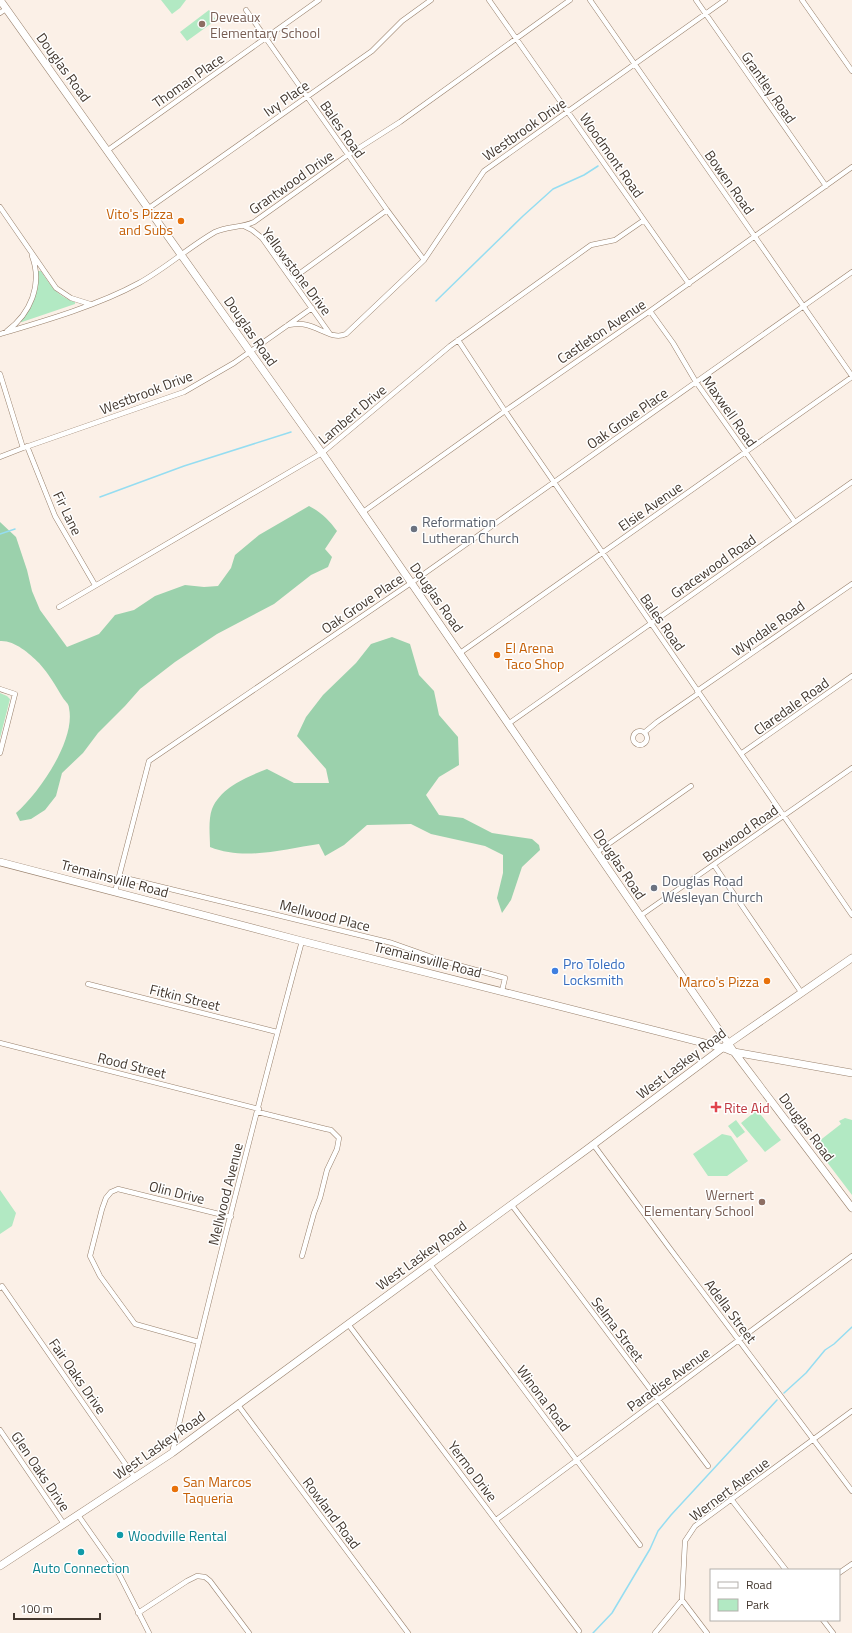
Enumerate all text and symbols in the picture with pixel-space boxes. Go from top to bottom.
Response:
place label: Deveaux Elementary School [210,6,320,43]
marker: Deveaux Elementary School [197,19,207,29]
street label: Douglas Road [32,28,96,106]
street label: Grantley Road [737,47,801,127]
street label: Thoman Place [148,48,228,112]
street label: Ivy Place [259,75,313,121]
street label: Westbrook Drive [478,92,570,166]
street label: Bales Road [316,96,370,162]
street label: Woodmont Road [575,108,649,202]
street label: Grantwood Drive [244,145,338,219]
street label: Bowen Road [700,145,760,219]
place label: Vito's Pizza and Subs [106,203,173,240]
marker: Vito's Pizza and Subs [176,216,186,226]
street label: Yellowstone Drive [257,223,337,319]
street label: Douglas Road [219,292,283,370]
street label: Castleton Avenue [552,293,650,369]
street label: Westbrook Drive [97,365,195,419]
street label: Maxwell Road [698,371,762,451]
street label: Lambert Drive [313,379,391,449]
street label: Oak Grove Place [582,382,672,454]
street label: Elsie Avenue [613,476,687,536]
street label: Fir Lane [48,487,88,539]
place label: Reformation Lutheran Church [422,511,519,548]
marker: Reformation Lutheran Church [409,524,419,534]
street label: Gracewood Road [666,529,760,603]
street label: Douglas Road [405,558,469,636]
street label: Oak Grove Place [317,568,407,638]
street label: Bales Road [636,589,690,655]
street label: Wyndale Road [727,595,809,661]
place label: El Arena Taco Shop [505,637,565,674]
marker: El Arena Taco Shop [492,650,502,660]
street label: Claredale Road [749,672,833,740]
street label: Boxwood Road [698,799,782,867]
street label: Douglas Road [589,824,651,904]
street label: Tremainsville Road [59,854,171,902]
place label: Douglas Road Wesleyan Church [662,870,763,907]
marker: Douglas Road Wesleyan Church [649,883,659,893]
street label: Mellwood Place [277,894,373,936]
street label: Tremainsville Road [372,935,484,983]
place label: Pro Toledo Locksmith [563,953,625,990]
marker: Pro Toledo Locksmith [550,966,560,976]
place label: Marco's Pizza [679,971,759,992]
marker: Marco's Pizza [762,976,772,986]
street label: Fitkin Street [148,978,222,1016]
street label: West Laskey Road [632,1022,730,1104]
street label: Rood Street [96,1046,169,1084]
street label: Douglas Road [774,1088,840,1166]
place label: Rite Aid [724,1097,770,1118]
marker: Rite Aid [711,1102,721,1112]
street label: Mellwood Avenue [202,1141,248,1247]
street label: Olin Drive [147,1175,207,1209]
place label: Wernert Elementary School [644,1184,754,1221]
marker: Wernert Elementary School [757,1197,767,1207]
street label: West Laskey Road [371,1215,471,1295]
street label: Adella Street [700,1275,762,1347]
street label: Selma Street [587,1292,649,1366]
street label: Fair Oaks Drive [44,1334,112,1418]
street label: Paradise Avenue [622,1342,714,1416]
street label: Winona Road [512,1360,576,1436]
street label: West Laskey Road [109,1406,209,1484]
street label: Glen Oaks Drive [6,1427,76,1515]
street label: Yermo Drive [443,1436,503,1506]
street label: Wernert Avenue [685,1452,773,1526]
place label: San Marcos Taqueria [183,1471,252,1508]
street label: Rowland Road [298,1473,366,1553]
marker: San Marcos Taqueria [170,1484,180,1494]
place label: Woodville Rental [128,1525,227,1546]
marker: Woodville Rental [115,1530,125,1540]
marker: Auto Connection [76,1547,86,1557]
place label: Auto Connection [32,1557,130,1578]
legend [710,1569,840,1621]
text: Road [746,1575,772,1594]
scale bar [14,1595,100,1621]
text: Park [746,1595,769,1614]
text: 100 m [20,1599,53,1618]

